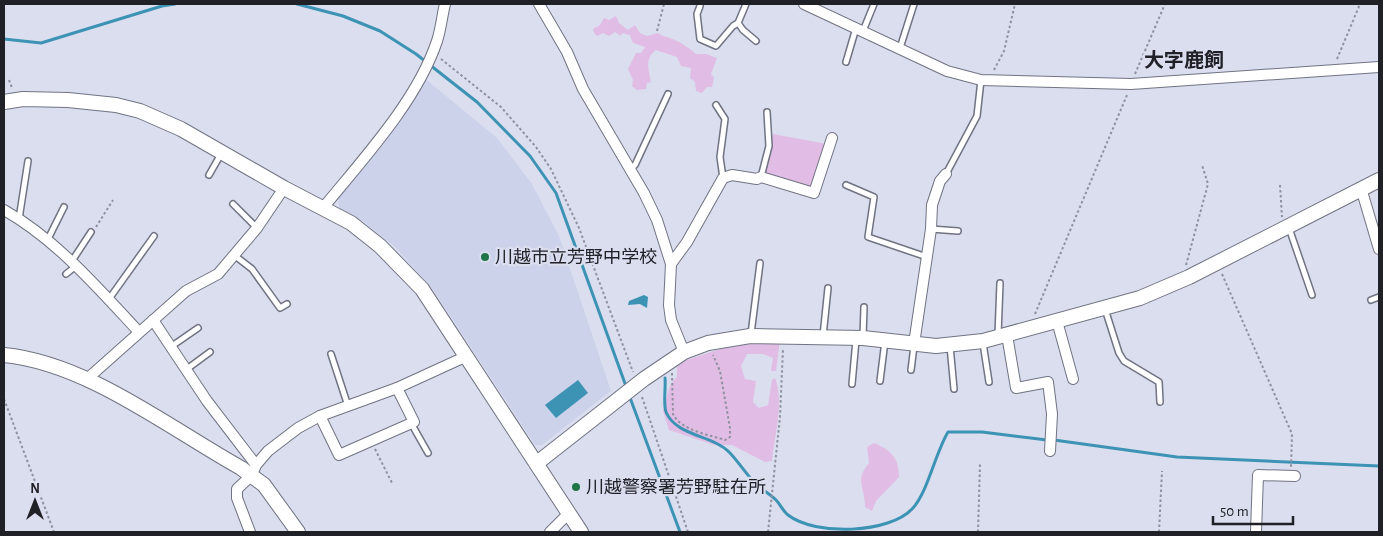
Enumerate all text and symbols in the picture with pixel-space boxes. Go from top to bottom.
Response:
district label: 大字鹿飼 [1144,50,1224,71]
place label: 川越市立芳野中学校 [495,247,657,267]
marker: 川越市立芳野中学校 [479,251,491,263]
north arrow [10,476,60,526]
place label: 川越警察署芳野駐在所 [586,477,766,497]
marker: 川越警察署芳野駐在所 [570,481,582,493]
text: N [30,482,40,496]
scale bar [1213,494,1293,526]
text: 50 m [1220,504,1249,519]

